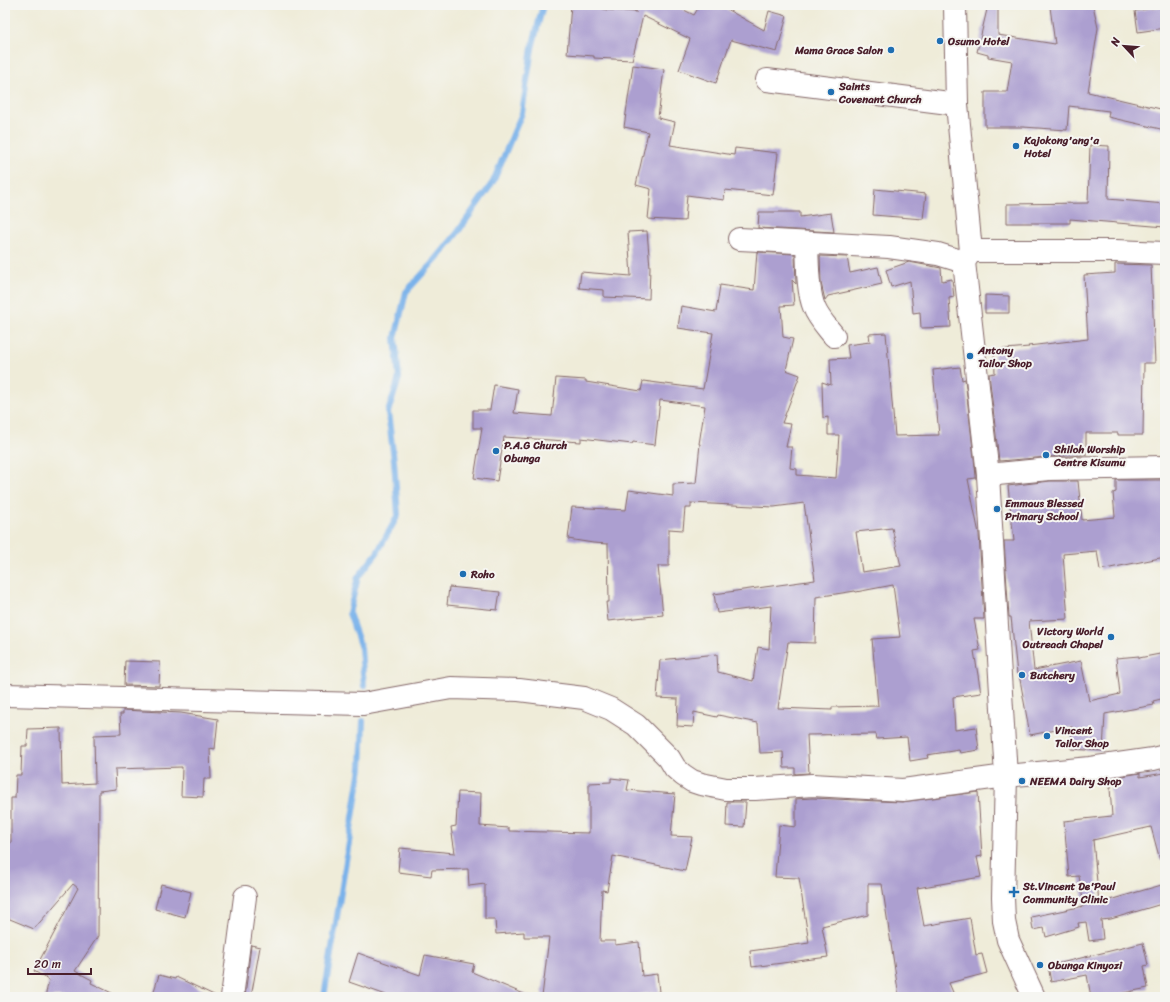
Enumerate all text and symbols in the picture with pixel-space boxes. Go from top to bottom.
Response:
north arrow [1104,26,1144,66]
place label: Osumo Hotel [947,32,1010,51]
text: N [1105,34,1126,50]
marker: Osumo Hotel [935,36,945,46]
place label: Mama Grace Salon [794,41,883,60]
marker: Mama Grace Salon [886,45,896,55]
place label: Saints Covenant Church [838,77,922,109]
marker: Saints Covenant Church [826,87,836,97]
place label: Kajokong'ang'a Hotel [1023,131,1099,163]
marker: Kajokong'ang'a Hotel [1011,141,1021,151]
place label: Antony Tailor Shop [977,341,1032,373]
marker: Antony Tailor Shop [965,351,975,361]
place label: P.A.G Church Obunga [503,436,567,468]
place label: Shiloh Worship Centre Kisumu [1053,440,1126,472]
marker: P.A.G Church Obunga [491,446,501,456]
marker: Shiloh Worship Centre Kisumu [1041,450,1051,460]
place label: Emmaus Blessed Primary School [1005,494,1084,526]
marker: Emmaus Blessed Primary School [992,504,1002,514]
place label: Roho [470,565,495,584]
marker: Roho [458,569,468,579]
place label: Victory World Outreach Chapel [1022,622,1104,654]
marker: Victory World Outreach Chapel [1106,632,1116,642]
place label: Butchery [1030,666,1075,685]
marker: Butchery [1017,670,1027,680]
place label: Vincent Tailor Shop [1055,721,1109,753]
marker: Vincent Tailor Shop [1042,731,1052,741]
place label: NEEMA Dairy Shop [1029,772,1122,791]
marker: NEEMA Dairy Shop [1017,776,1027,786]
place label: St.Vincent De'Paul Community Clinic [1022,877,1116,909]
marker: St.Vincent De'Paul Community Clinic [1008,886,1020,898]
scale bar [28,950,91,976]
text: 20 m [34,953,61,975]
place label: Obunga Kinyozi [1047,956,1123,975]
marker: Obunga Kinyozi [1035,960,1045,970]

